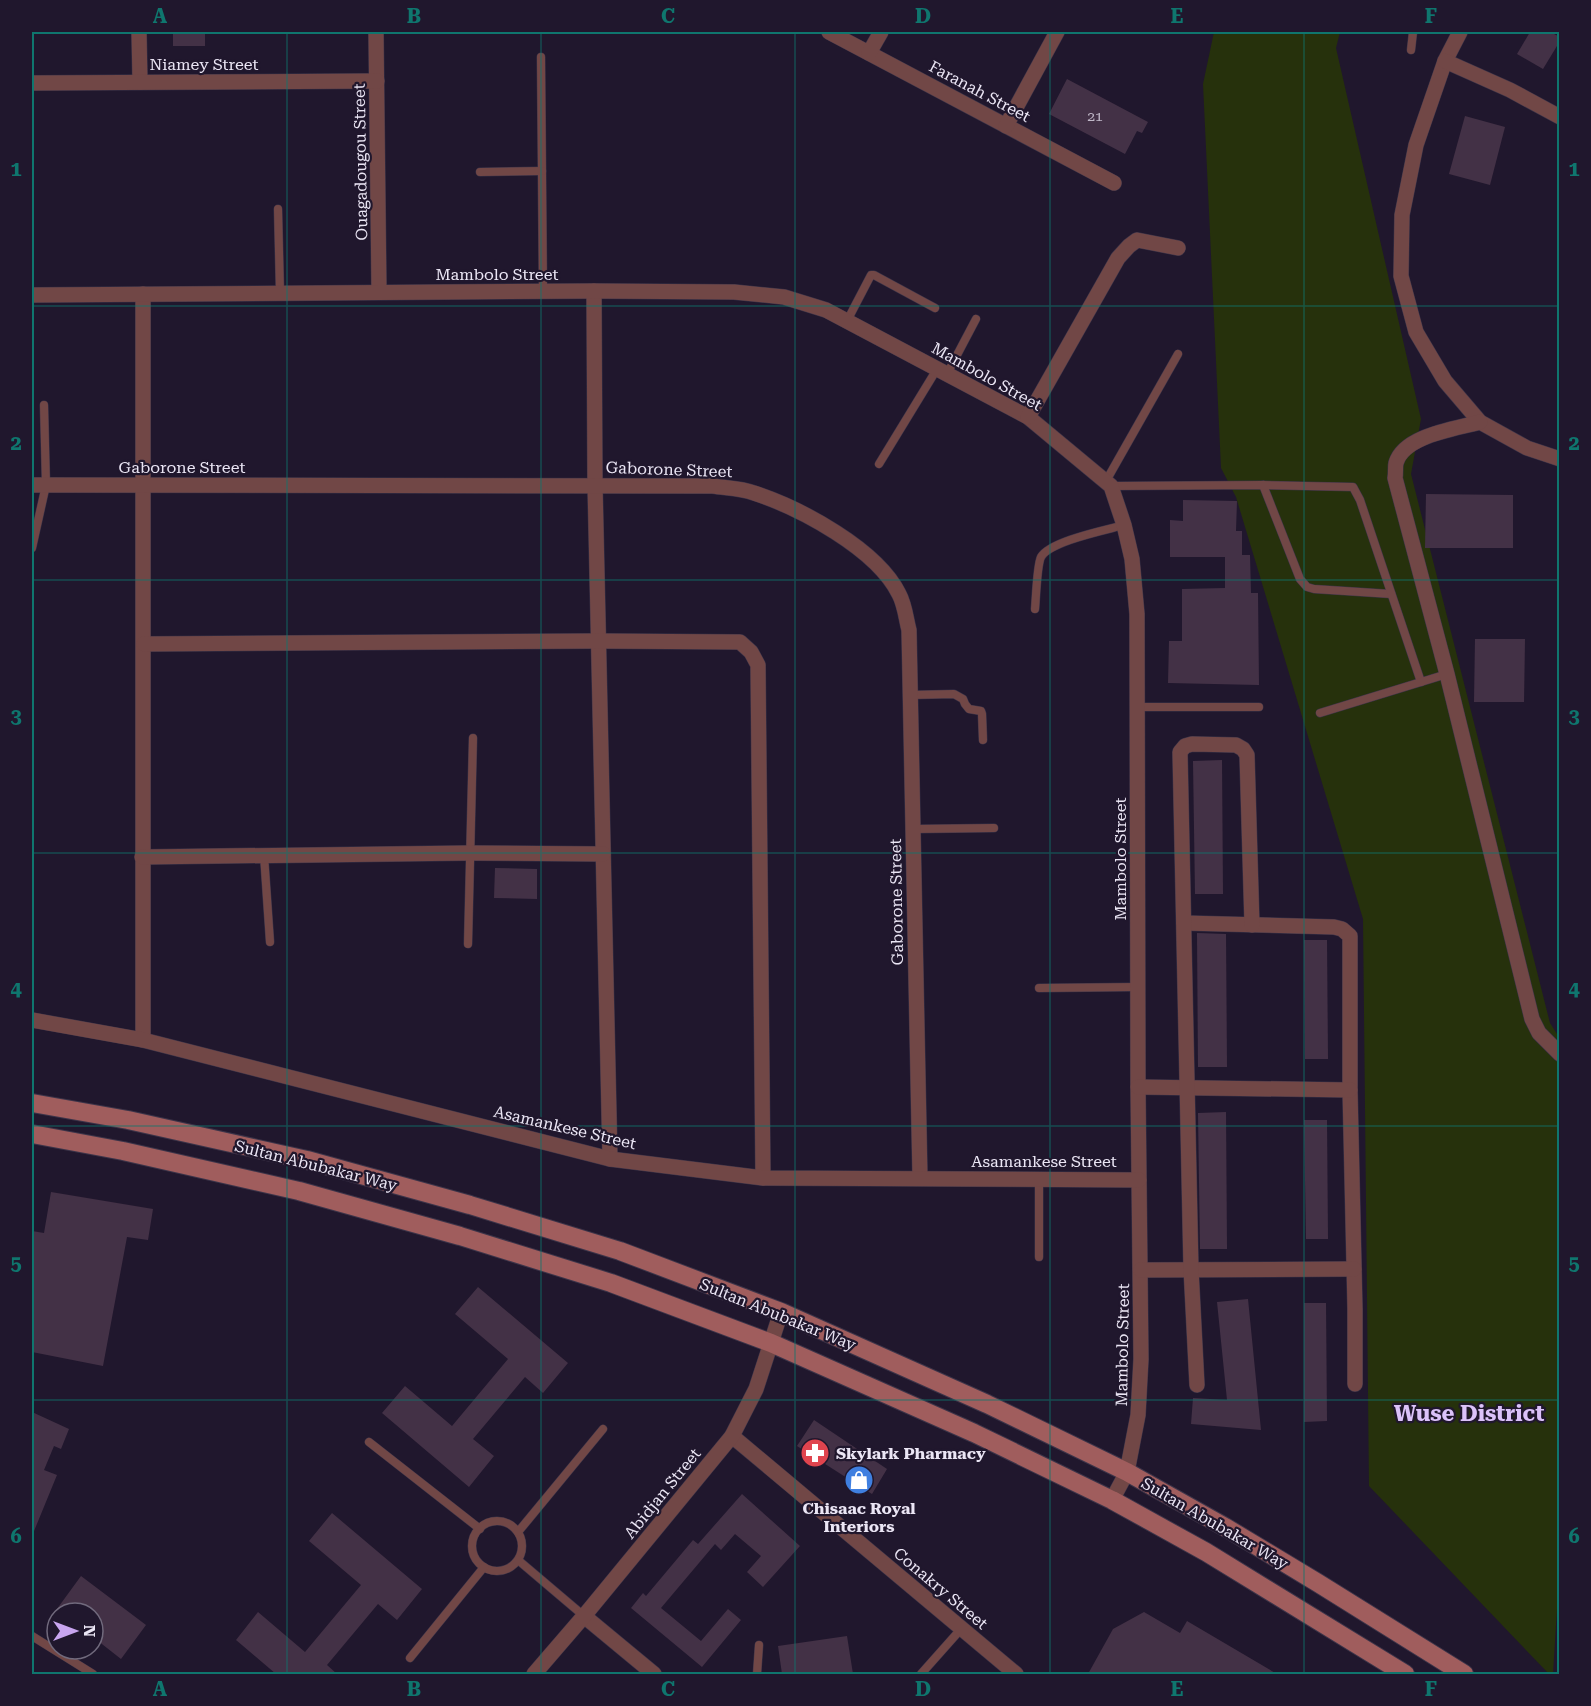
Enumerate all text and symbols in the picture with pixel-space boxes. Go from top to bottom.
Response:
text: A [153,4,168,28]
text: B [407,4,421,28]
text: C [661,4,675,28]
text: D [915,4,931,28]
text: E [1171,4,1184,28]
text: F [1425,4,1437,28]
street label: Niamey Street [149,55,259,74]
street label: Faranah Street [926,57,1034,126]
street label: Ouagadougou Street [350,83,371,241]
house number: 21 [1087,108,1103,124]
text: 1 [10,157,22,181]
text: 1 [1568,157,1580,181]
street label: Mambolo Street [436,265,559,284]
street label: Mambolo Street [928,338,1045,415]
text: 2 [10,431,22,455]
text: 2 [1568,431,1580,455]
street label: Gaborone Street [119,458,245,477]
street label: Gaborone Street [605,458,733,481]
text: 3 [10,704,22,728]
text: 3 [1568,704,1580,728]
street label: Mambolo Street [1111,797,1130,920]
street label: Gaborone Street [886,838,907,966]
text: 4 [10,977,22,1001]
text: 4 [1568,977,1580,1001]
street label: Asamankese Street [492,1102,638,1153]
street label: Sultan Abubakar Way [233,1136,400,1195]
street label: Asamankese Street [971,1152,1117,1171]
text: 5 [10,1251,22,1275]
text: 5 [1568,1251,1580,1275]
street label: Sultan Abubakar Way [697,1274,859,1355]
street label: Mambolo Street [1112,1283,1133,1407]
district label: Wuse District [1394,1401,1544,1426]
pharmacy icon: Skylark Pharmacy [799,1437,831,1469]
street label: Abidjan Street [620,1444,705,1542]
place label: Skylark Pharmacy [836,1444,986,1463]
shop icon: Chisaac Royal Interiors [843,1464,875,1496]
street label: Sultan Abubakar Way [1138,1474,1292,1574]
place label: Chisaac Royal Interiors [802,1499,916,1536]
text: 6 [10,1524,22,1548]
text: 6 [1568,1524,1580,1548]
street label: Conakry Street [890,1544,992,1633]
north arrow [45,1601,105,1661]
text: N [80,1625,99,1637]
text: A [153,1677,168,1701]
text: B [407,1677,421,1701]
text: C [661,1677,675,1701]
text: D [915,1677,931,1701]
text: E [1171,1677,1184,1701]
text: F [1425,1677,1437,1701]

